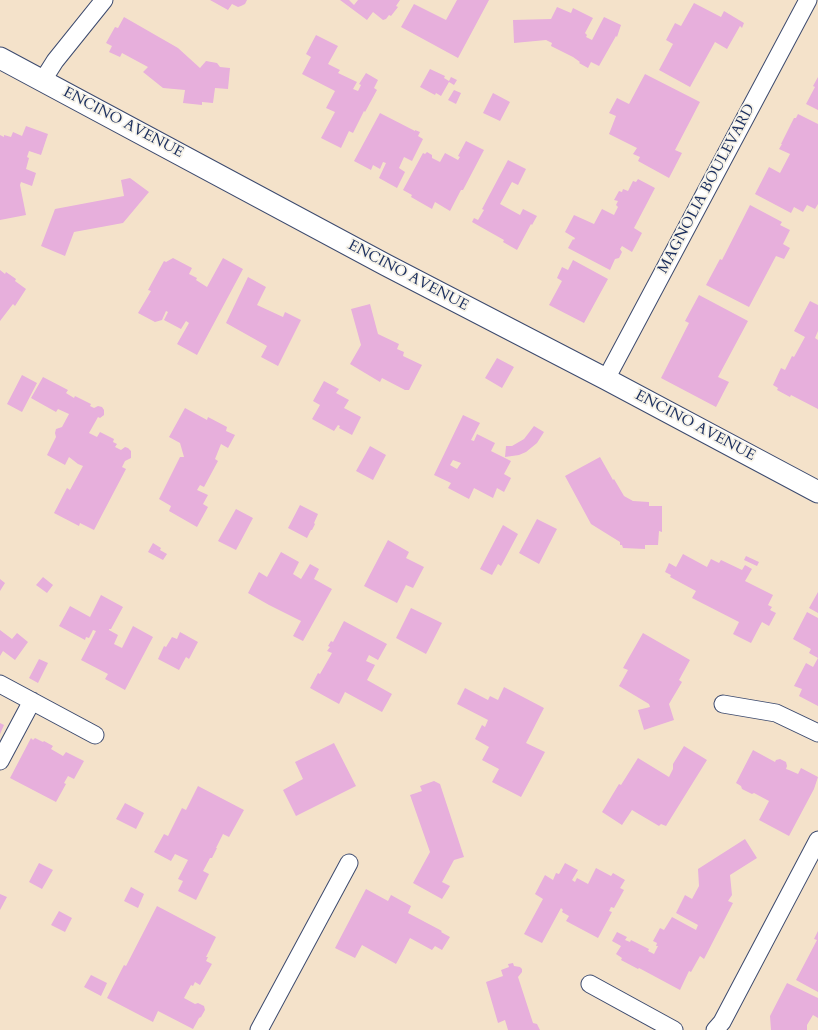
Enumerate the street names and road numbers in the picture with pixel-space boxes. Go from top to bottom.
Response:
street label: ENCINO AVENUE [60,84,186,162]
street label: MAGNOLIA BOULEVARD [655,101,759,277]
street label: ENCINO AVENUE [345,237,471,315]
street label: ENCINO AVENUE [632,387,758,465]

